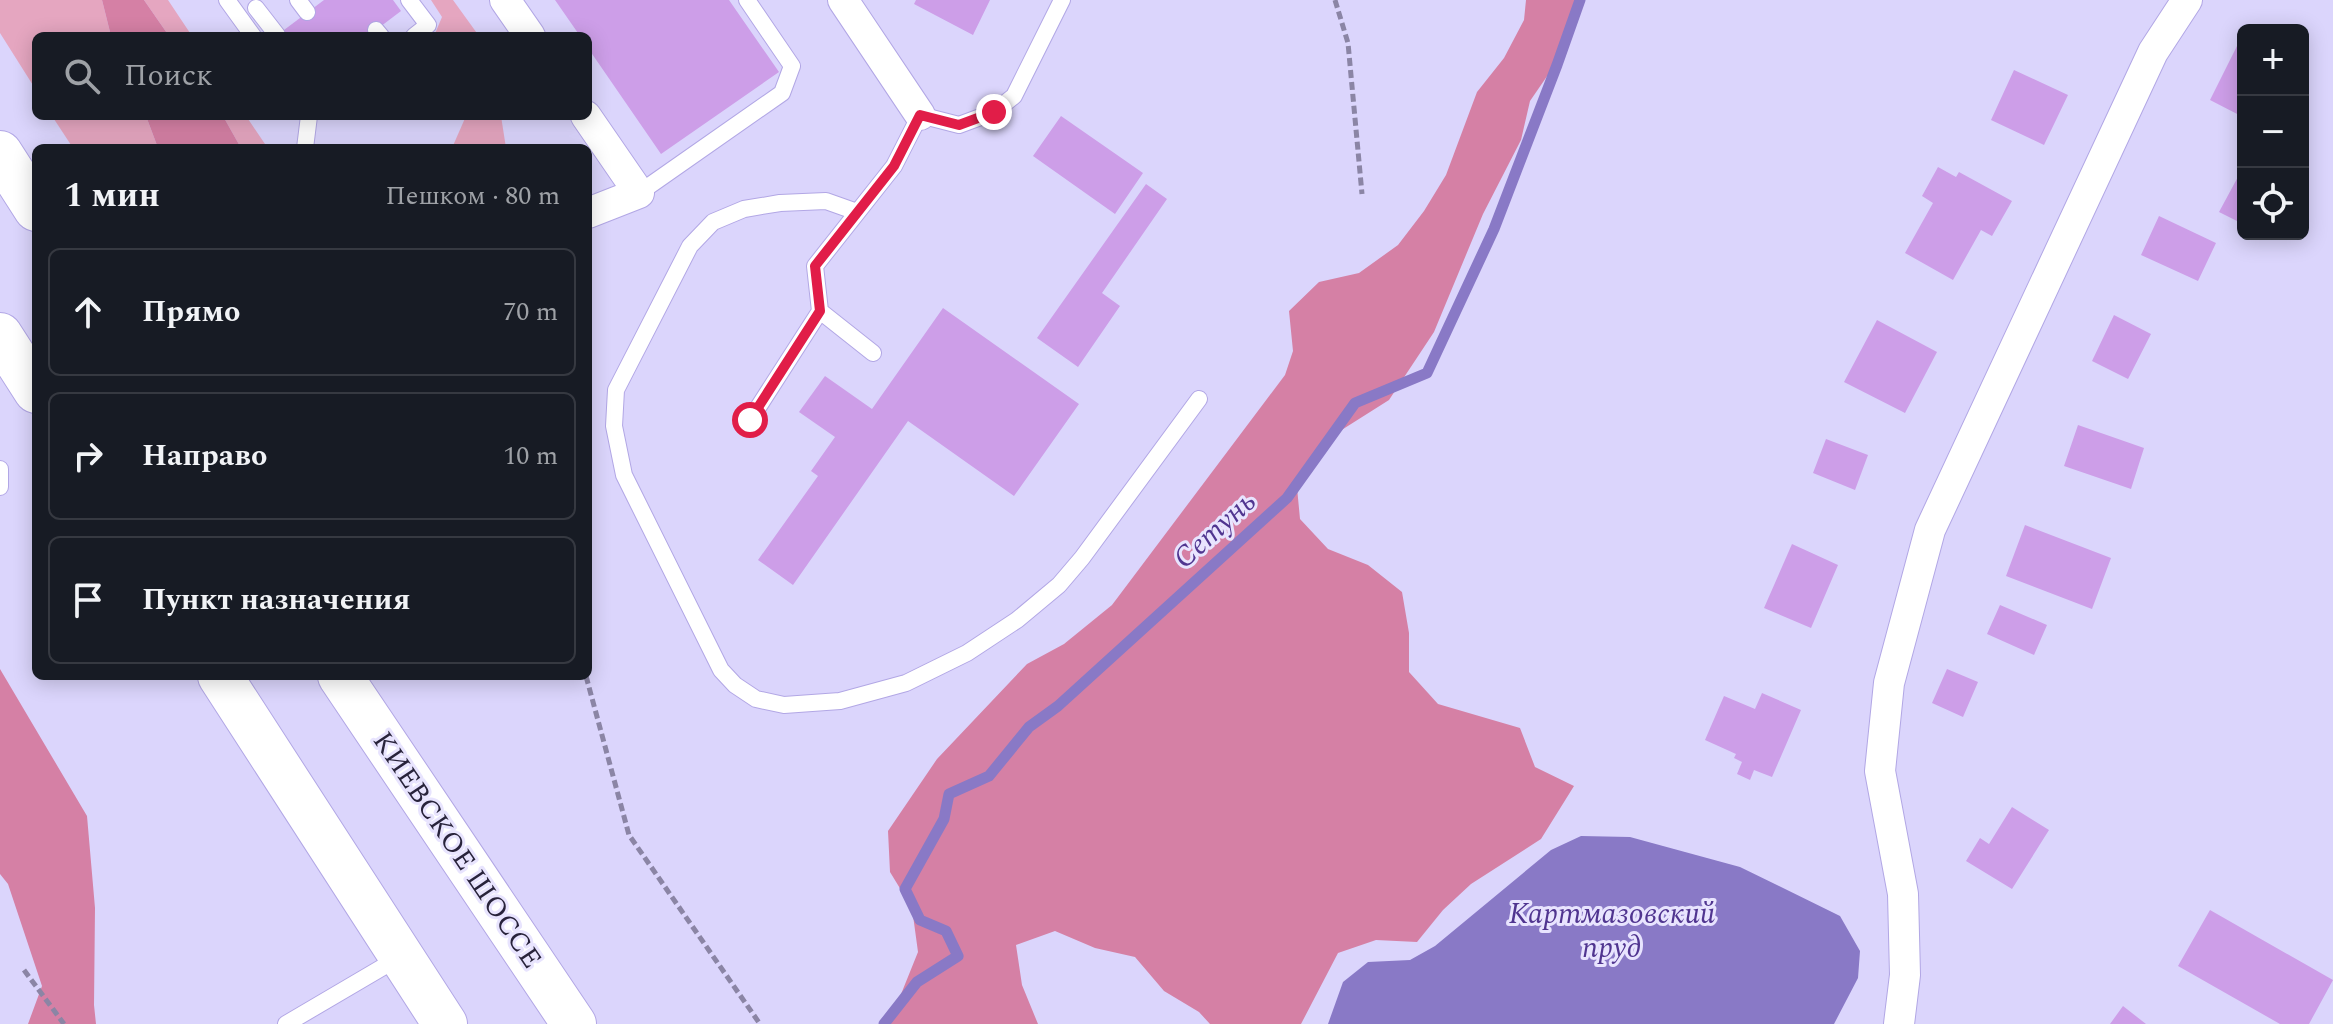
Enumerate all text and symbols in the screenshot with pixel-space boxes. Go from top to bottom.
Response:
map controls [2237,24,2309,240]
button: + [2237,24,2309,96]
search box [32,32,592,120]
text: Поиск [124,53,213,99]
icon: search [60,54,104,98]
route end [976,94,1012,130]
button: − [2237,96,2309,168]
button: locate [2237,168,2309,240]
text: 1 мин [64,170,160,222]
text: Пешком · 80 m [386,176,560,216]
text: Прямо [142,289,240,335]
icon: ahead [66,290,110,334]
text: 70 m [503,292,558,332]
route start [732,402,768,438]
text: Направо [142,433,267,479]
icon: right [66,434,110,478]
text: 10 m [503,436,558,476]
water label: Сетунь [1163,480,1267,580]
text: Пункт назначения [142,577,410,623]
icon: arrive [66,578,110,622]
street label: КИЕВСКОЕ ШОССЕ [361,723,553,977]
water label: Картмазовский пруд [1509,891,1716,971]

